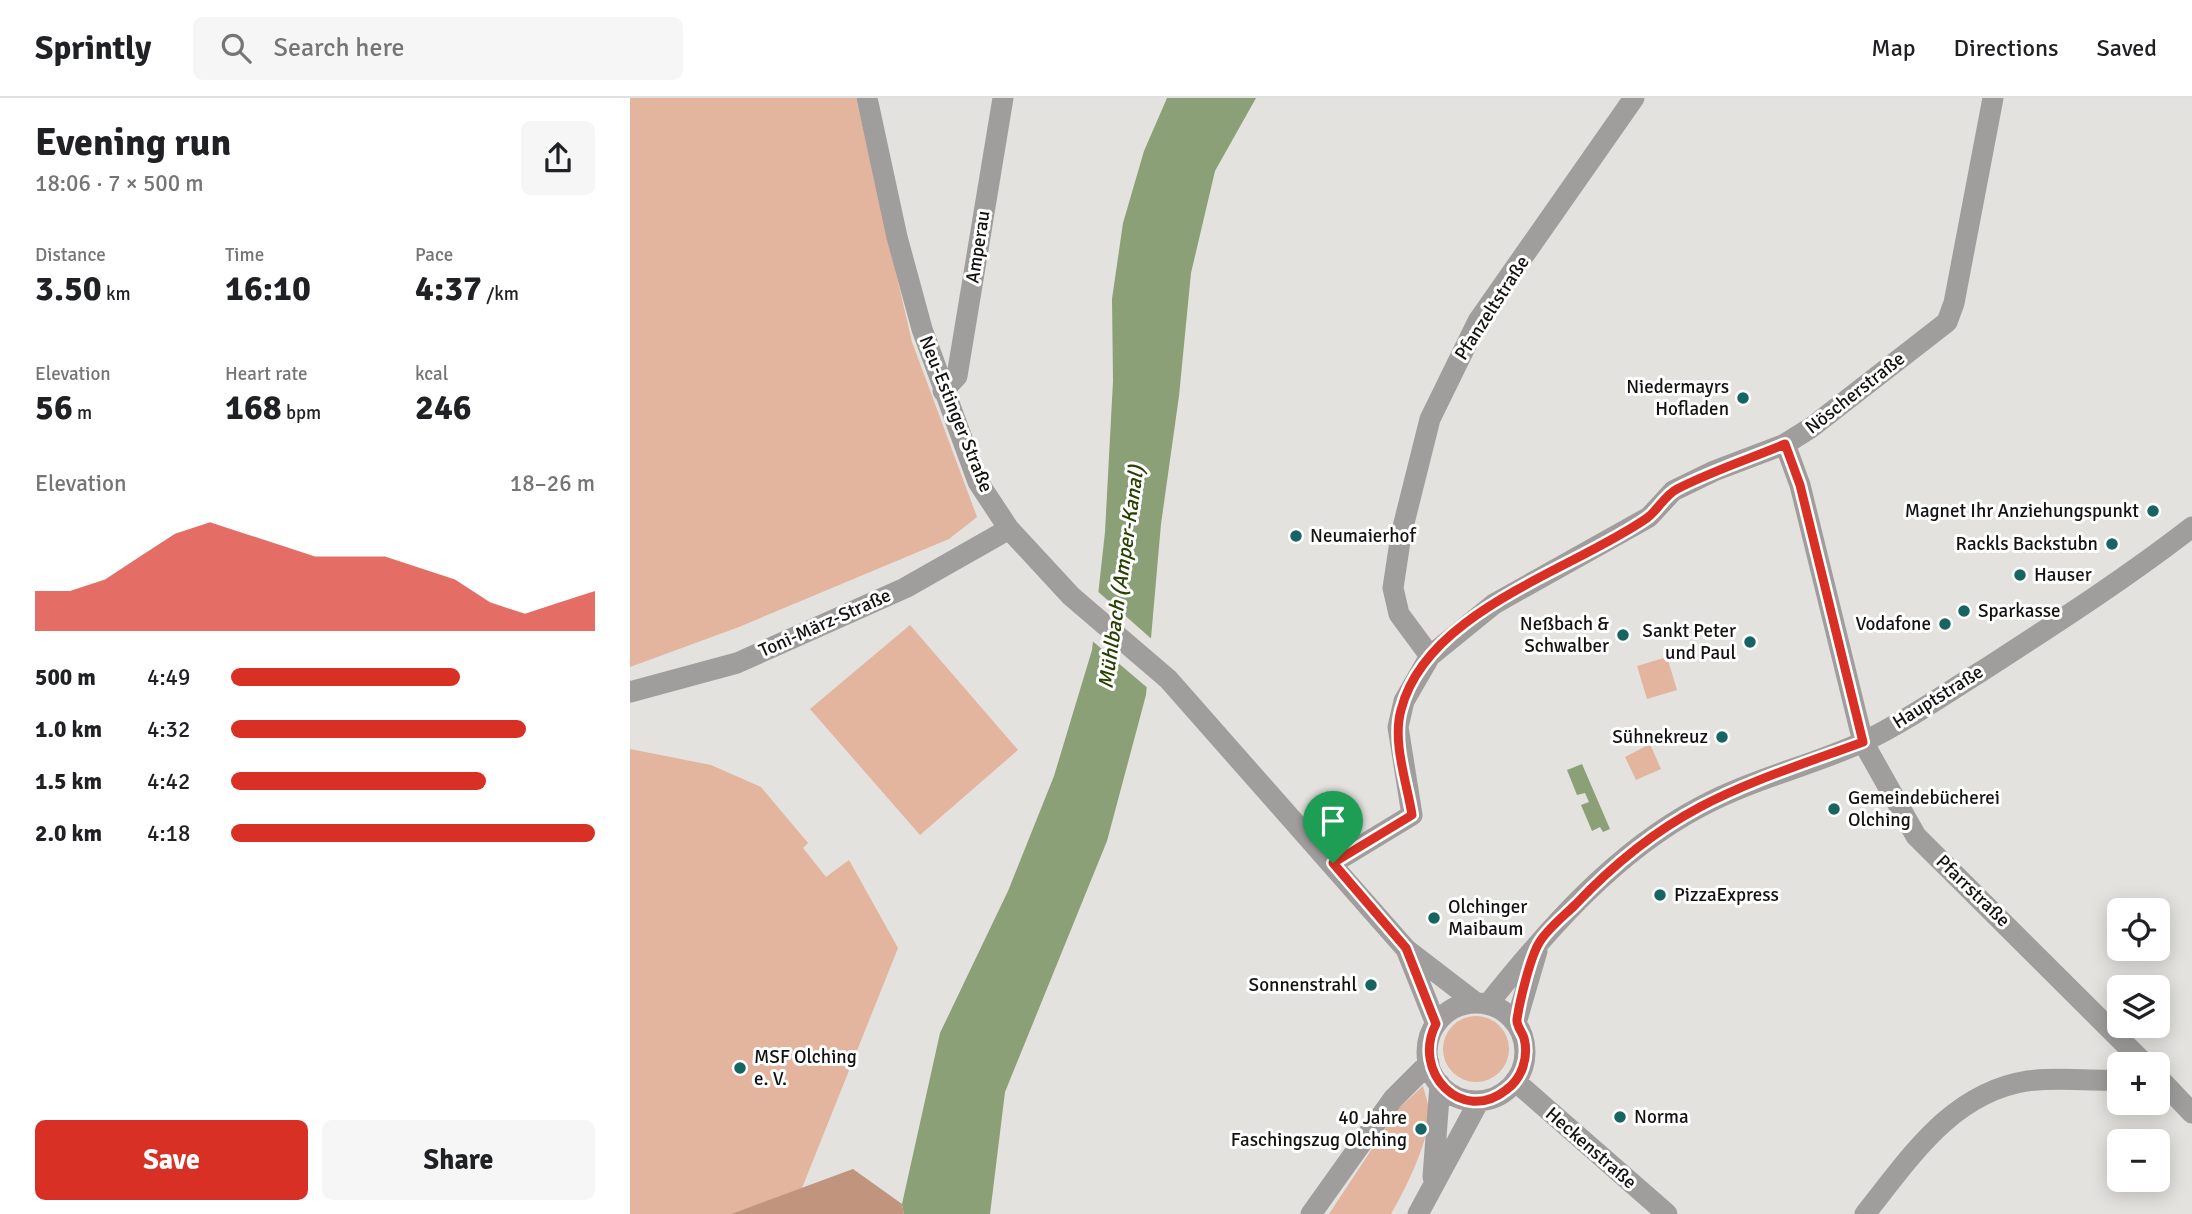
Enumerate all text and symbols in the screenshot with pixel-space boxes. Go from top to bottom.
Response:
search box [193,17,683,80]
text: Sprintly [35,28,151,69]
icon: search [217,29,255,67]
text: Search here [273,32,405,64]
text: Map [1871,33,1916,63]
text: Directions [1954,33,2059,63]
text: Saved [2097,33,2157,63]
text: Evening run [35,119,231,166]
button: share [521,121,595,195]
text: 18:06 · 7 × 500 m [35,169,204,198]
street label: Amperau [960,209,996,285]
text: Distance [35,243,106,267]
text: Time [225,243,264,267]
text: Pace [415,243,453,267]
street label: Pfanzeltstraße [1449,251,1535,365]
text: 3.50 [35,267,102,310]
text: 16:10 [225,267,311,310]
text: 4:37 [415,267,482,310]
text: km [102,282,131,306]
text: /km [482,282,519,306]
street label: Neu-Estinger Straße [914,332,998,496]
street label: Nöscherstraße [1800,347,1910,439]
text: Elevation [35,362,111,386]
text: Heart rate [225,362,307,386]
text: kcal [415,362,448,386]
place label: Niedermayrs Hofladen [1626,375,1729,421]
text: 56 [35,386,73,429]
text: 168 [225,386,282,429]
text: 246 [415,386,472,429]
marker: Niedermayrs Hofladen [1735,390,1751,406]
text: m [73,401,92,425]
text: bpm [282,401,321,425]
water label: Mühlbach (Amper-Kanal) [1092,463,1150,690]
text: Elevation [35,469,127,498]
text: 18–26 m [510,469,595,498]
place label: Magnet Ihr Anziehungspunkt [1905,499,2139,523]
marker: Magnet Ihr Anziehungspunkt [2145,503,2161,519]
place label: Neumaierhof [1310,524,1417,548]
marker: Neumaierhof [1288,528,1304,544]
place label: Rackls Backstubn [1956,532,2098,556]
marker: Rackls Backstubn [2104,536,2120,552]
place label: Hauser [2034,563,2092,587]
marker: Hauser [2012,567,2028,583]
street label: Toni-März-Straße [755,583,895,663]
place label: Sparkasse [1978,599,2061,623]
marker: Sparkasse [1956,603,1972,619]
place label: Neßbach & Schwalber [1520,612,1609,658]
place label: Vodafone [1856,612,1931,636]
marker: Vodafone [1937,616,1953,632]
place label: Sankt Peter und Paul [1642,619,1736,665]
marker: Neßbach & Schwalber [1615,627,1631,643]
marker: Sankt Peter und Paul [1742,634,1758,650]
street label: Hauptstraße [1888,660,1988,734]
text: 500 m [35,663,96,692]
text: 4:49 [147,663,190,692]
text: 1.0 km [35,715,102,744]
text: 4:32 [147,715,190,744]
place label: Sühnekreuz [1612,725,1708,749]
marker: Sühnekreuz [1714,729,1730,745]
text: 1.5 km [35,767,102,796]
text: 4:42 [147,767,190,796]
place label: Gemeindebücherei Olching [1848,786,2000,832]
pin [1303,791,1363,863]
marker: Gemeindebücherei Olching [1826,801,1842,817]
icon: arrive [1314,802,1352,840]
text: 2.0 km [35,819,102,848]
text: 4:18 [147,819,190,848]
street label: Pfarrstraße [1931,850,2015,932]
place label: PizzaExpress [1674,883,1779,907]
marker: PizzaExpress [1652,887,1668,903]
place label: Olchinger Maibaum [1448,895,1527,941]
map controls [2107,898,2170,1192]
button: locate [2107,898,2170,961]
marker: Olchinger Maibaum [1426,910,1442,926]
place label: Sonnenstrahl [1249,973,1357,997]
button: layers [2107,975,2170,1038]
marker: Sonnenstrahl [1363,977,1379,993]
place label: MSF Olching e. V. [754,1045,857,1091]
button: + [2107,1052,2170,1115]
marker: MSF Olching e. V. [732,1060,748,1076]
street label: Heckenstraße [1540,1102,1642,1194]
place label: Norma [1634,1105,1689,1129]
place label: 40 Jahre Faschingszug Olching [1231,1106,1407,1152]
marker: Norma [1612,1109,1628,1125]
button: Save [35,1120,308,1200]
button: Share [322,1120,595,1200]
marker: 40 Jahre Faschingszug Olching [1413,1121,1429,1137]
button: − [2107,1129,2170,1192]

